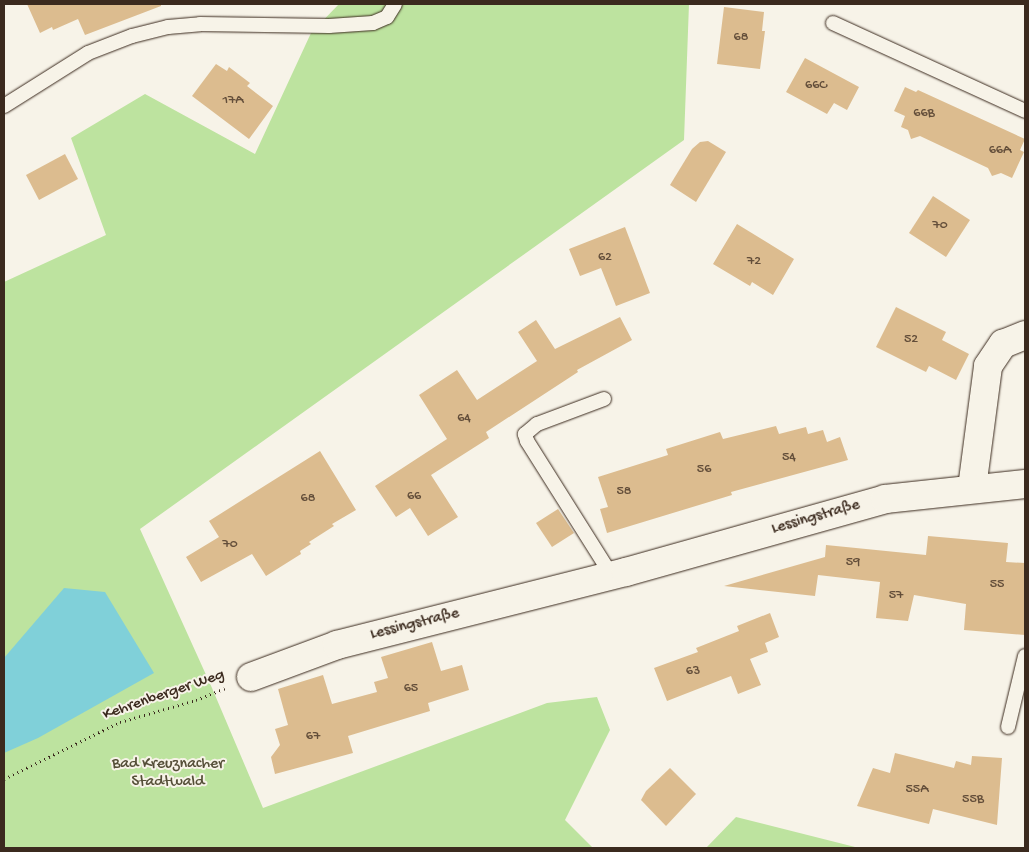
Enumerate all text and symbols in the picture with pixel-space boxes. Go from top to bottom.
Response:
house number: 68 [734,30,748,46]
house number: 66C [805,78,827,94]
house number: 17A [222,93,244,109]
house number: 66B [913,106,935,122]
house number: 66A [989,143,1011,159]
house number: 70 [932,218,948,234]
house number: 62 [598,250,612,266]
house number: 72 [747,254,761,270]
house number: 52 [904,332,918,348]
house number: 64 [457,411,471,427]
house number: 54 [782,450,796,466]
house number: 56 [697,462,711,478]
house number: 58 [616,484,632,500]
house number: 66 [407,489,421,505]
house number: 68 [301,491,315,507]
street label: Lessingstraße [770,496,862,540]
house number: 70 [222,537,238,553]
house number: 59 [846,555,860,571]
house number: 55 [990,577,1004,593]
house number: 57 [889,588,903,604]
street label: Lessingstraße [369,605,461,645]
house number: 63 [686,664,700,680]
street label: Kehrenberger Weg [101,666,227,726]
house number: 65 [404,681,418,697]
house number: 67 [306,729,320,745]
park label: Bad Kreuznacher Stadtwald [112,755,224,793]
house number: 55A [906,782,928,798]
house number: 55B [962,792,984,808]

